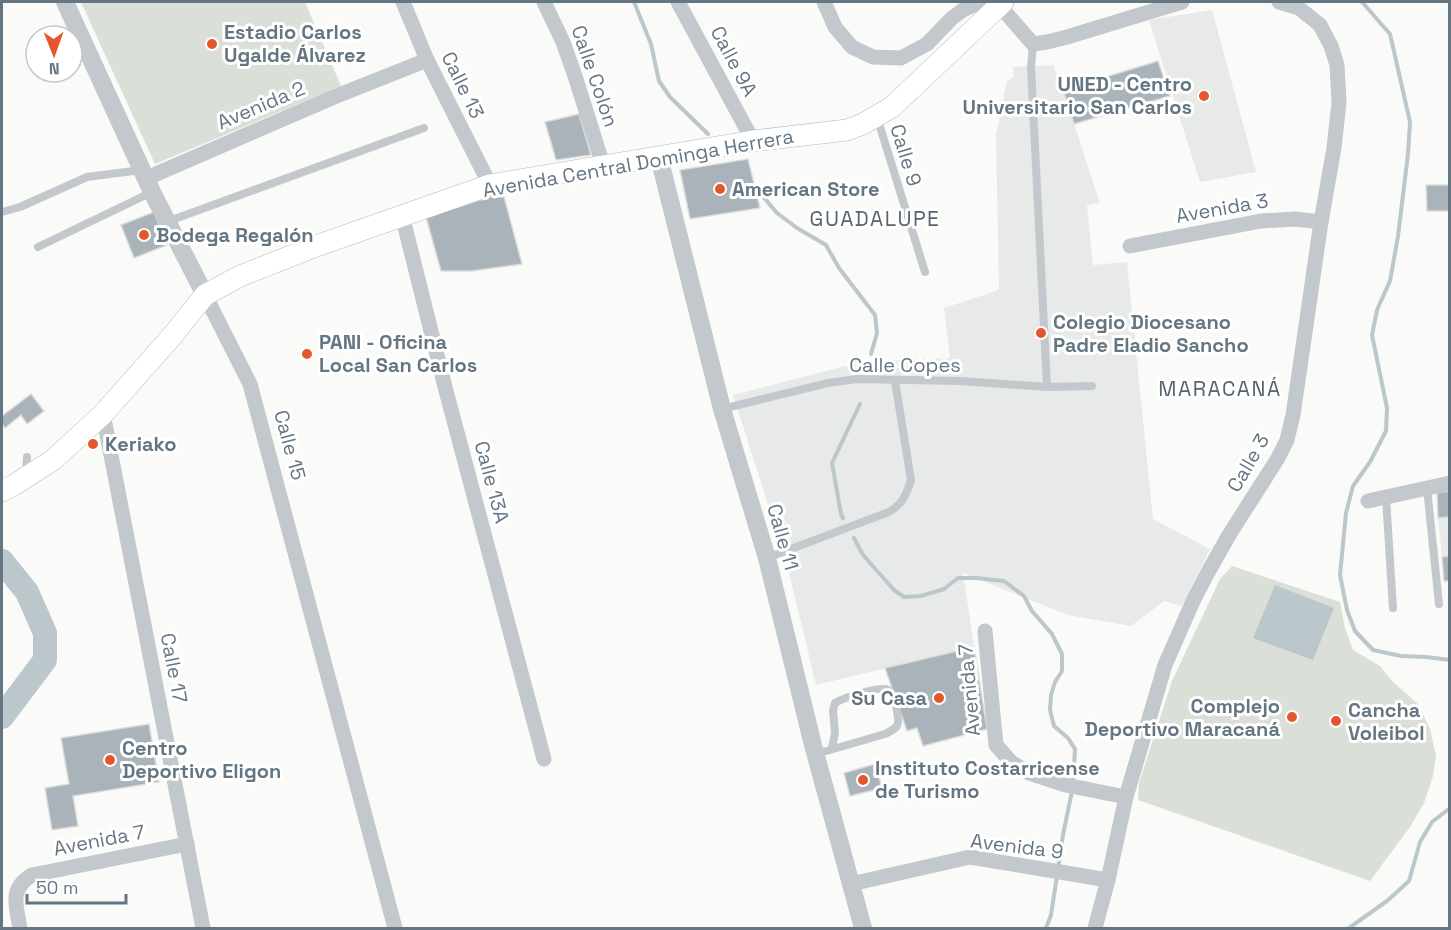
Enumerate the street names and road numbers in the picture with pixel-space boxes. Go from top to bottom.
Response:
street label: Calle 9A [705,21,763,101]
street label: Calle Colón [565,22,625,130]
street label: Calle 13 [436,47,490,123]
street label: Avenida 2 [213,75,309,135]
street label: Calle 9 [884,121,928,189]
street label: Avenida Central Dominga Herrera [480,123,796,203]
street label: Avenida 3 [1174,187,1270,229]
street label: Calle Copes [849,352,961,378]
street label: Calle 15 [268,407,312,483]
street label: Calle 3 [1221,429,1275,497]
street label: Calle 13A [469,438,516,526]
street label: Calle 11 [761,501,805,573]
street label: Calle 17 [154,631,194,705]
street label: Avenida 7 [952,643,986,737]
street label: Avenida 7 [51,818,147,862]
street label: Avenida 9 [969,827,1065,865]

